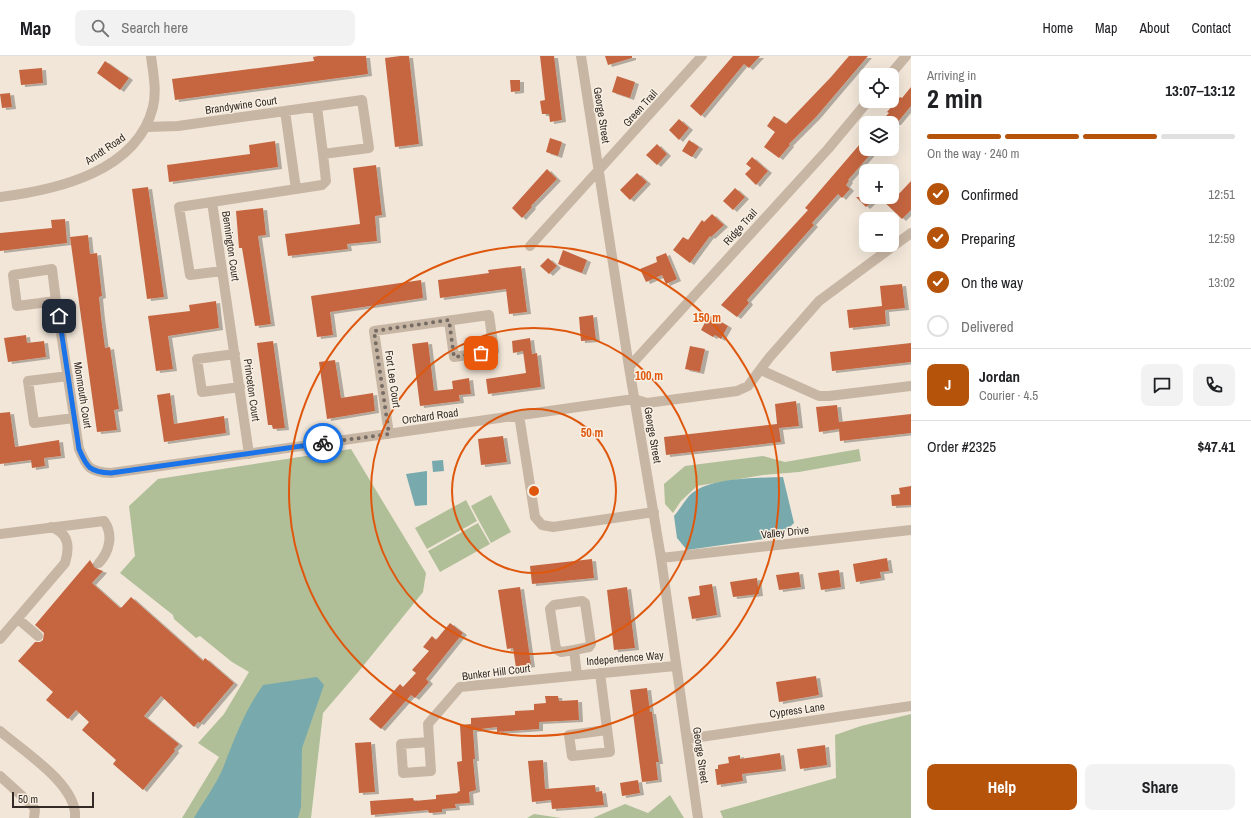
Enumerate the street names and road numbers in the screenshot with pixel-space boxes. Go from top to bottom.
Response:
street label: George Street [591,86,613,145]
street label: Green Trail [620,87,660,129]
street label: Brandywine Court [204,93,278,117]
street label: Arndt Road [81,130,128,168]
street label: Ridge Trail [720,206,760,248]
street label: Bennington Court [219,210,243,282]
street label: Fort Lee Court [382,349,404,409]
street label: Princeton Court [241,358,263,423]
street label: Monmouth Court [71,361,95,430]
street label: Orchard Road [401,405,459,427]
street label: George Street [641,406,665,465]
street label: Valley Drive [760,523,810,541]
street label: Independence Way [586,648,665,668]
street label: Bunker Hill Court [461,661,531,683]
street label: Cypress Lane [768,699,826,721]
street label: George Street [690,726,712,785]

